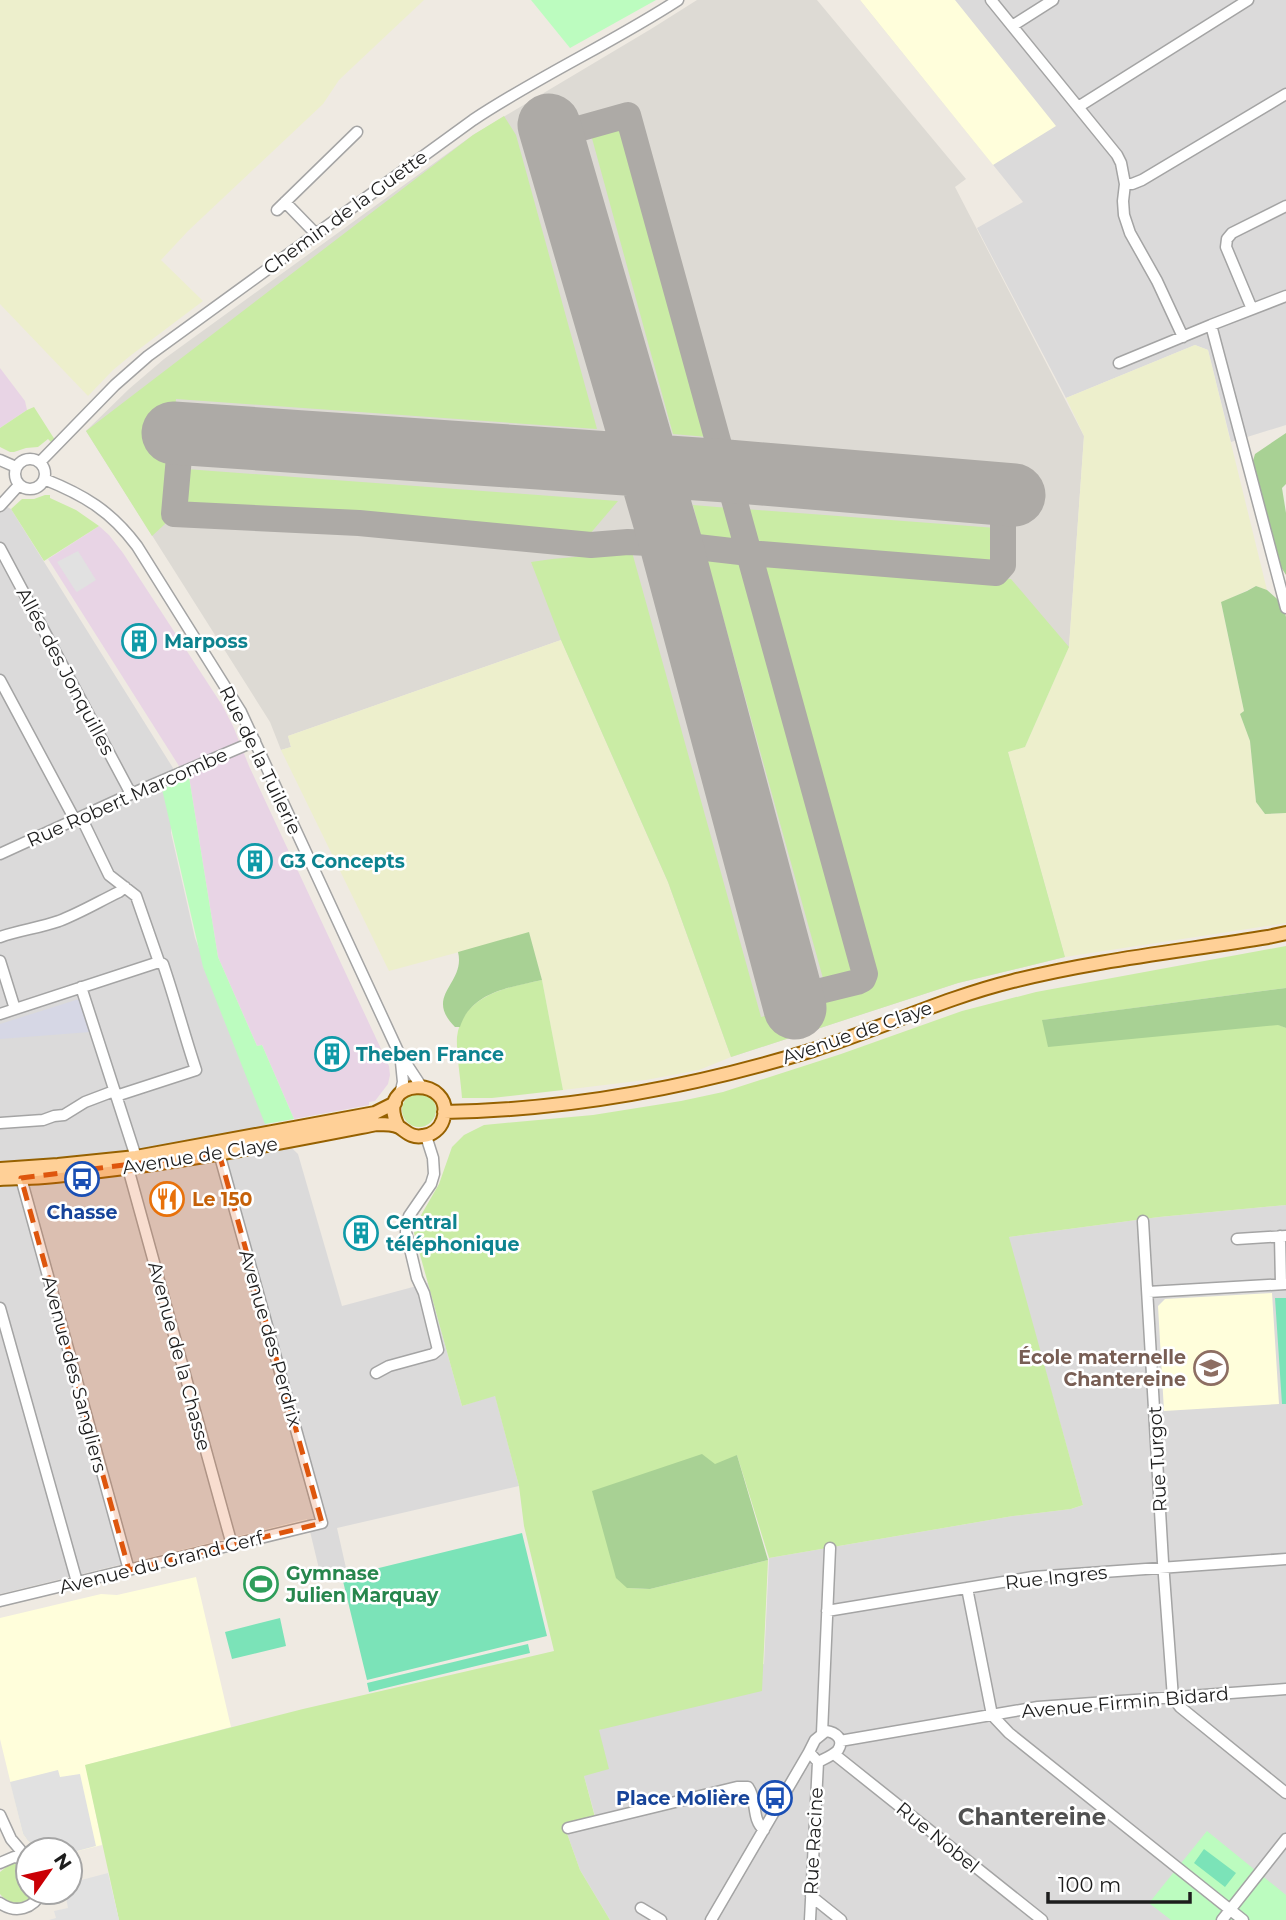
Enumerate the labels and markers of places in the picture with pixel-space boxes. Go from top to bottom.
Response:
building icon: Marposs [120,622,158,660]
place label: Marposs [164,630,248,653]
building icon: G3 Concepts [236,842,274,880]
place label: G3 Concepts [280,850,405,873]
building icon: Theben France [313,1035,351,1073]
place label: Theben France [356,1043,504,1066]
bus stop icon: Chasse [63,1160,101,1198]
restaurant icon: Le 150 [148,1180,186,1218]
place label: Le 150 [192,1188,253,1211]
place label: Chasse [47,1201,117,1224]
place label: Central téléphonique [386,1211,519,1256]
building icon: Central téléphonique [342,1214,380,1252]
place label: École maternelle Chantereine [1018,1346,1186,1391]
school or university icon: École maternelle Chantereine [1192,1349,1230,1387]
place label: Gymnase Julien Marquay [285,1562,439,1607]
sports icon: Gymnase Julien Marquay [242,1565,280,1603]
bus stop icon: Place Molière [756,1779,794,1817]
place label: Place Molière [616,1787,750,1810]

